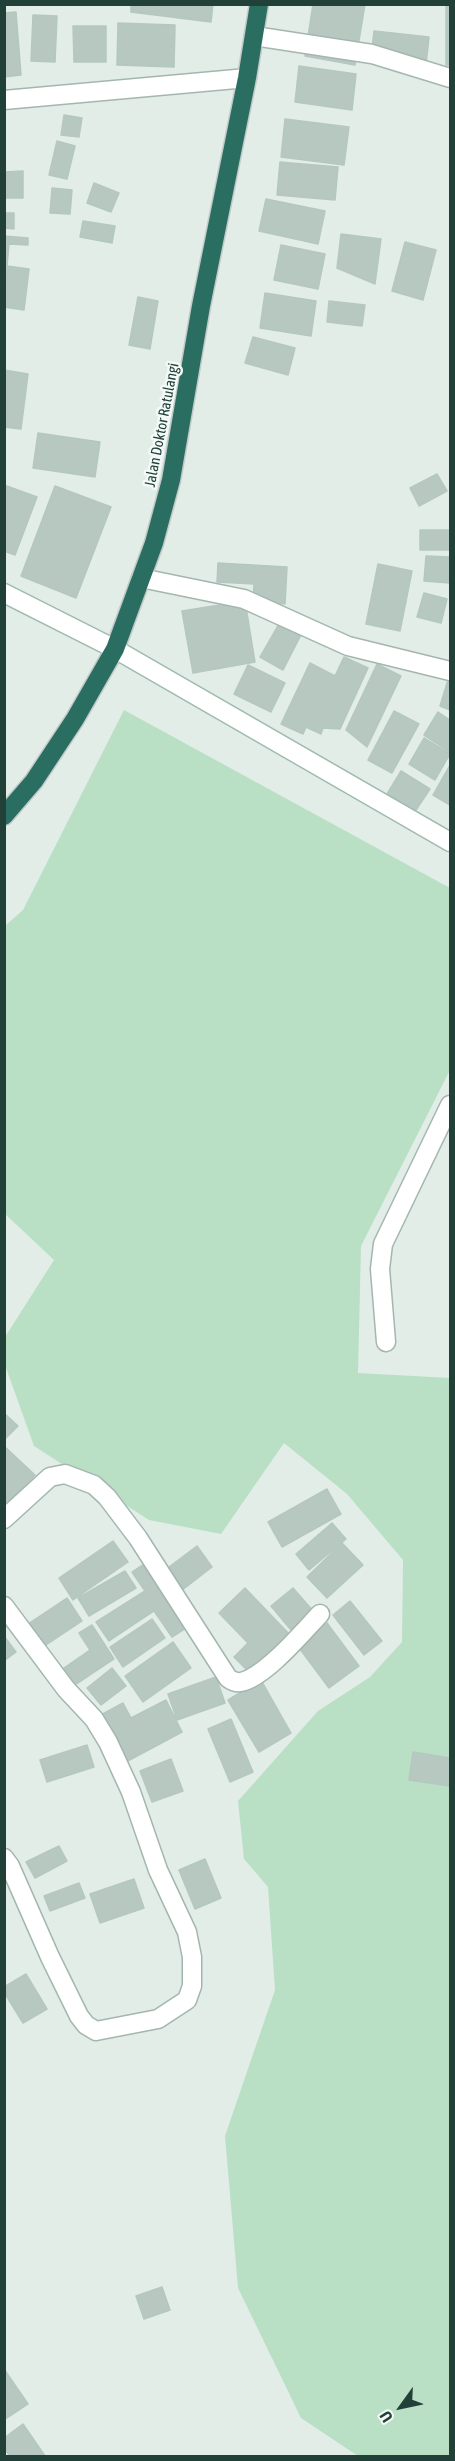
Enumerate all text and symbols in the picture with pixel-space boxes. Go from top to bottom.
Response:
street label: Jalan Doktor Ratulangi [141,361,183,489]
north arrow [371,2377,431,2437]
text: U [376,2408,396,2426]

